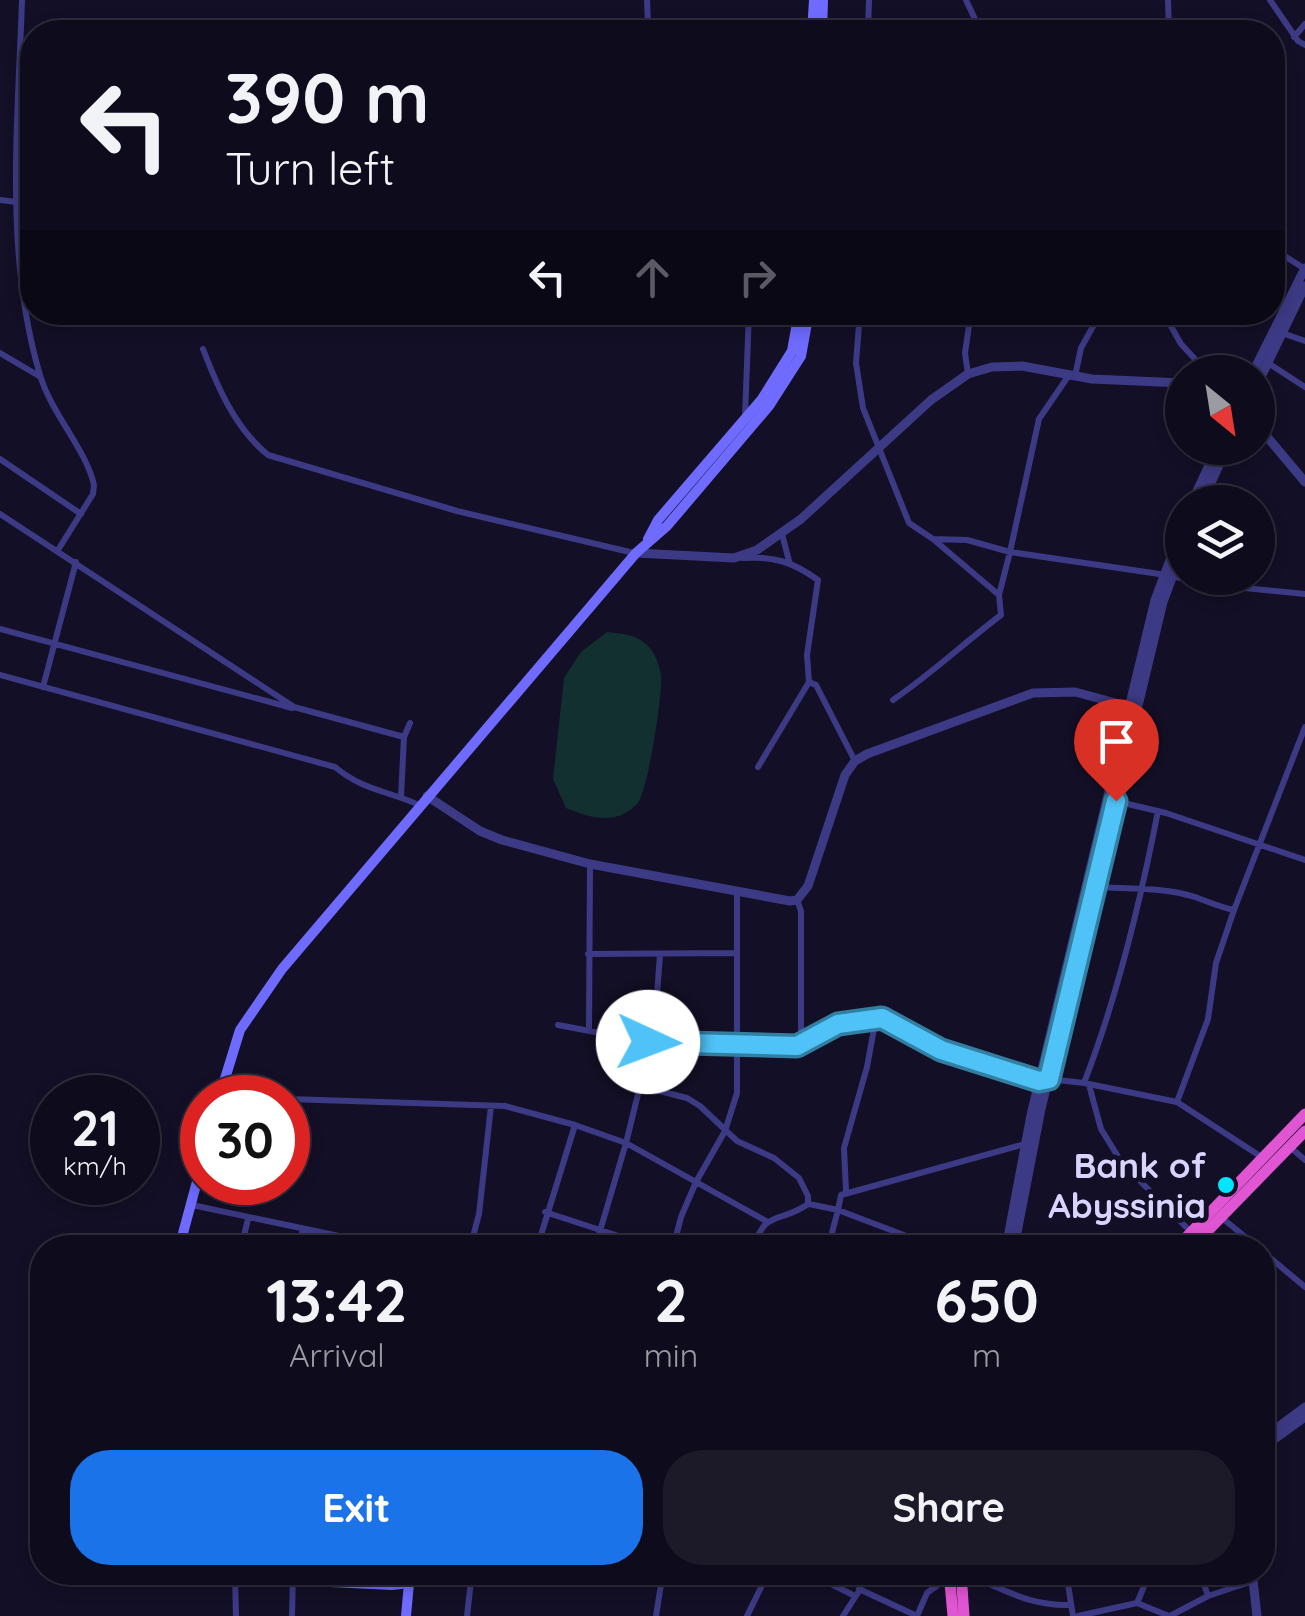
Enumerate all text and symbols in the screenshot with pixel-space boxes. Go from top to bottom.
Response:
text: 390 m [225,53,429,141]
icon: left [60,60,190,190]
text: Turn left [225,140,395,196]
icon: left [520,250,575,305]
icon: ahead [625,250,680,305]
icon: right [730,250,785,305]
north arrow [1165,355,1275,465]
map controls [1165,355,1275,595]
button: layers [1165,485,1275,595]
pin [1074,699,1159,802]
icon: arrive [1089,714,1144,769]
position arrow [596,990,700,1094]
speed limit sign: 30 [180,1075,310,1205]
text: 21 [71,1096,119,1159]
place label: Bank of Abyssinia [1048,1143,1207,1227]
text: km/h [63,1150,127,1181]
marker: Bank of Abyssinia [1215,1174,1237,1196]
text: 13:42 [266,1262,408,1337]
text: 2 [654,1262,688,1337]
text: 650 [934,1262,1039,1337]
text: Arrival [289,1335,385,1375]
text: min [644,1335,698,1375]
text: m [972,1335,1001,1375]
button: Exit [70,1450,643,1565]
button: Share [663,1450,1235,1565]

